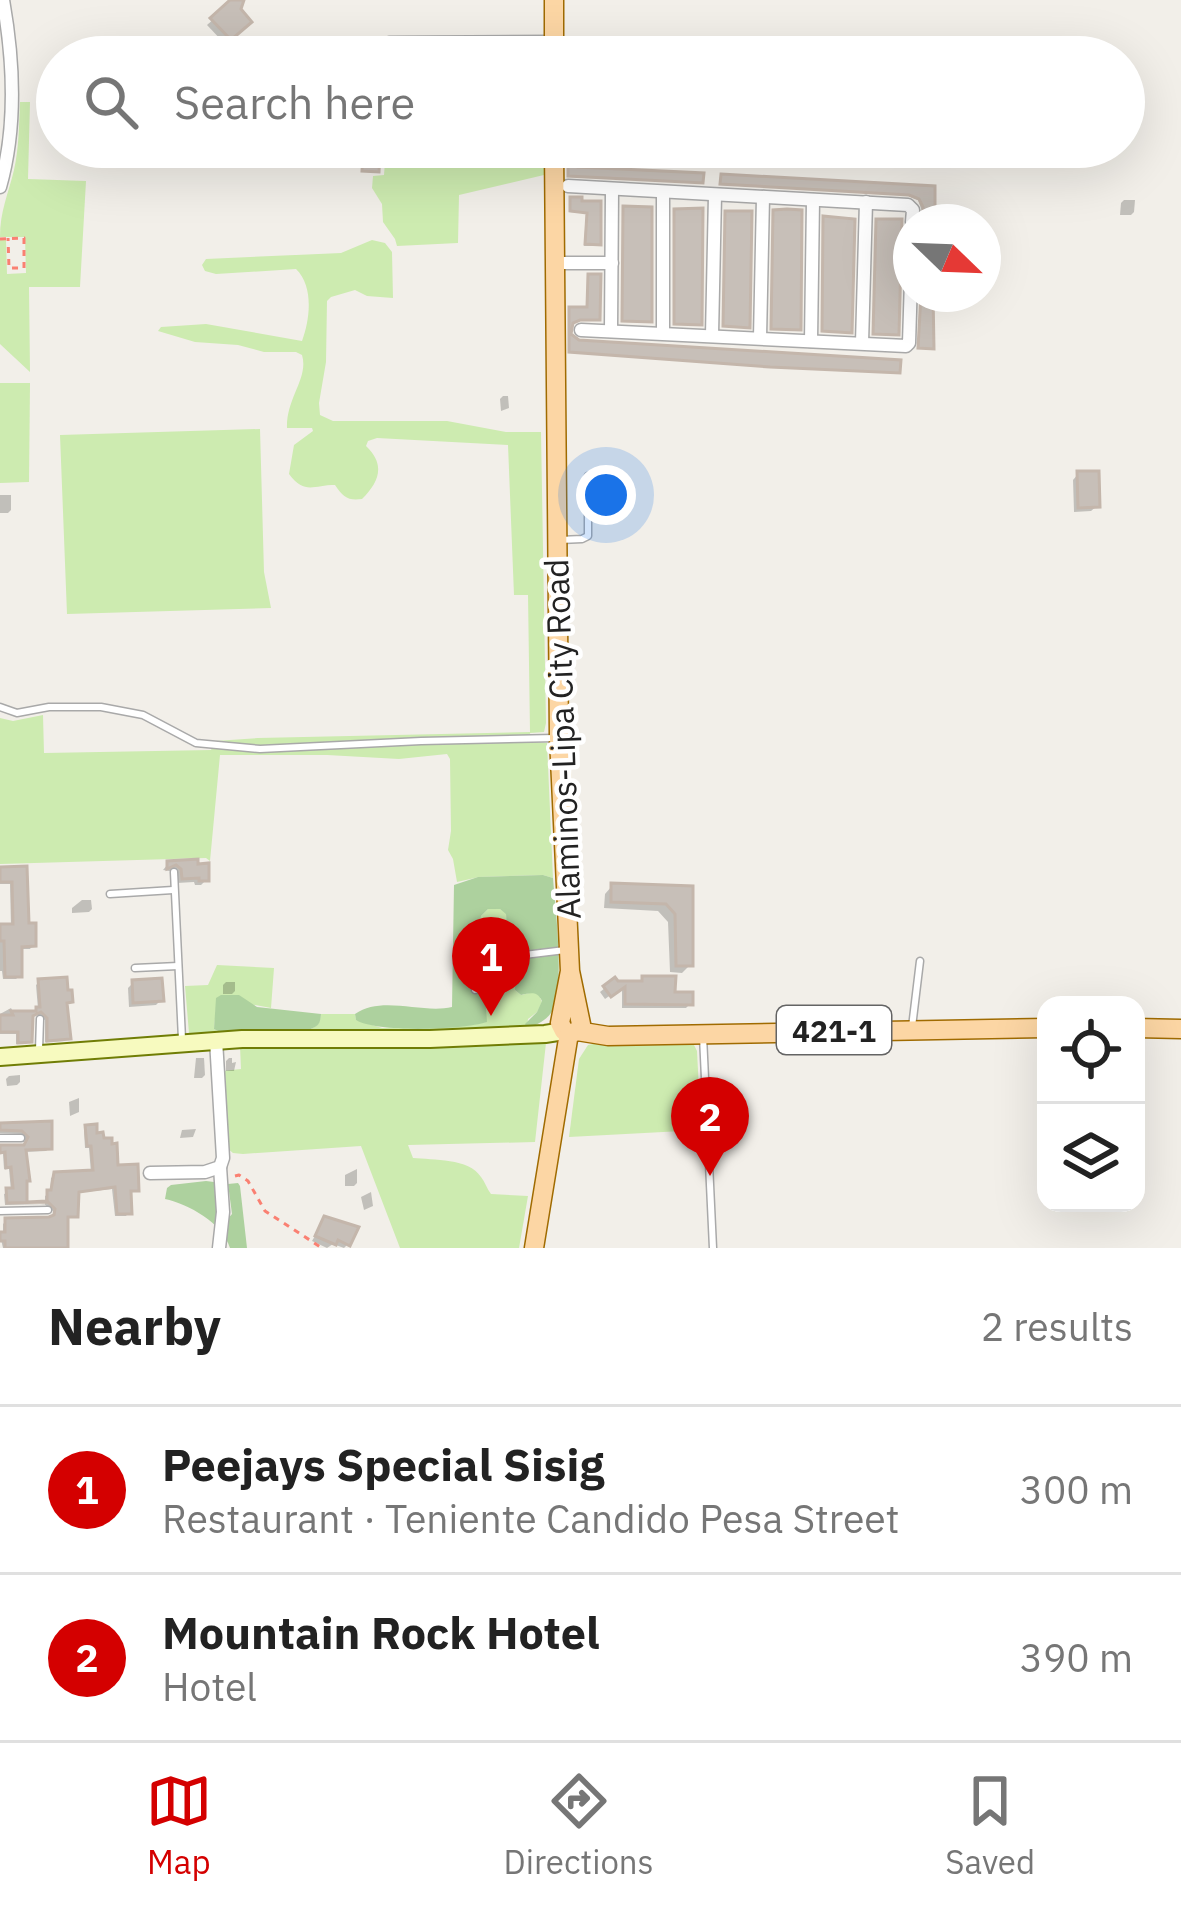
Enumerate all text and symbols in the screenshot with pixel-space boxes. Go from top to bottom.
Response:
search box [36,36,1145,168]
icon: search [78,69,144,135]
text: Search here [174,73,415,131]
north arrow [893,204,1001,312]
your location [576,465,636,525]
street label: Alaminos-Lipa City Road [534,558,590,920]
pin: 1 [452,917,530,1016]
map controls [1037,996,1145,1212]
button: locate [1037,996,1145,1104]
road number: 421-1 [777,1006,891,1054]
pin: 2 [671,1077,749,1176]
button: layers [1037,1104,1145,1212]
text: Nearby [48,1293,221,1359]
text: 2 results [981,1301,1133,1352]
text: Peejays Special Sisig [162,1435,604,1493]
text: 1 [75,1464,99,1515]
text: 300 m [1020,1464,1133,1515]
text: Restaurant · Teniente Candido Pesa Street [162,1493,899,1544]
text: Mountain Rock Hotel [162,1603,600,1661]
text: 2 [75,1632,99,1683]
text: 390 m [1020,1632,1133,1683]
text: Hotel [162,1661,257,1712]
tab: Map [146,1768,212,1883]
tab: Directions [504,1768,654,1883]
tab: Saved [945,1768,1035,1883]

